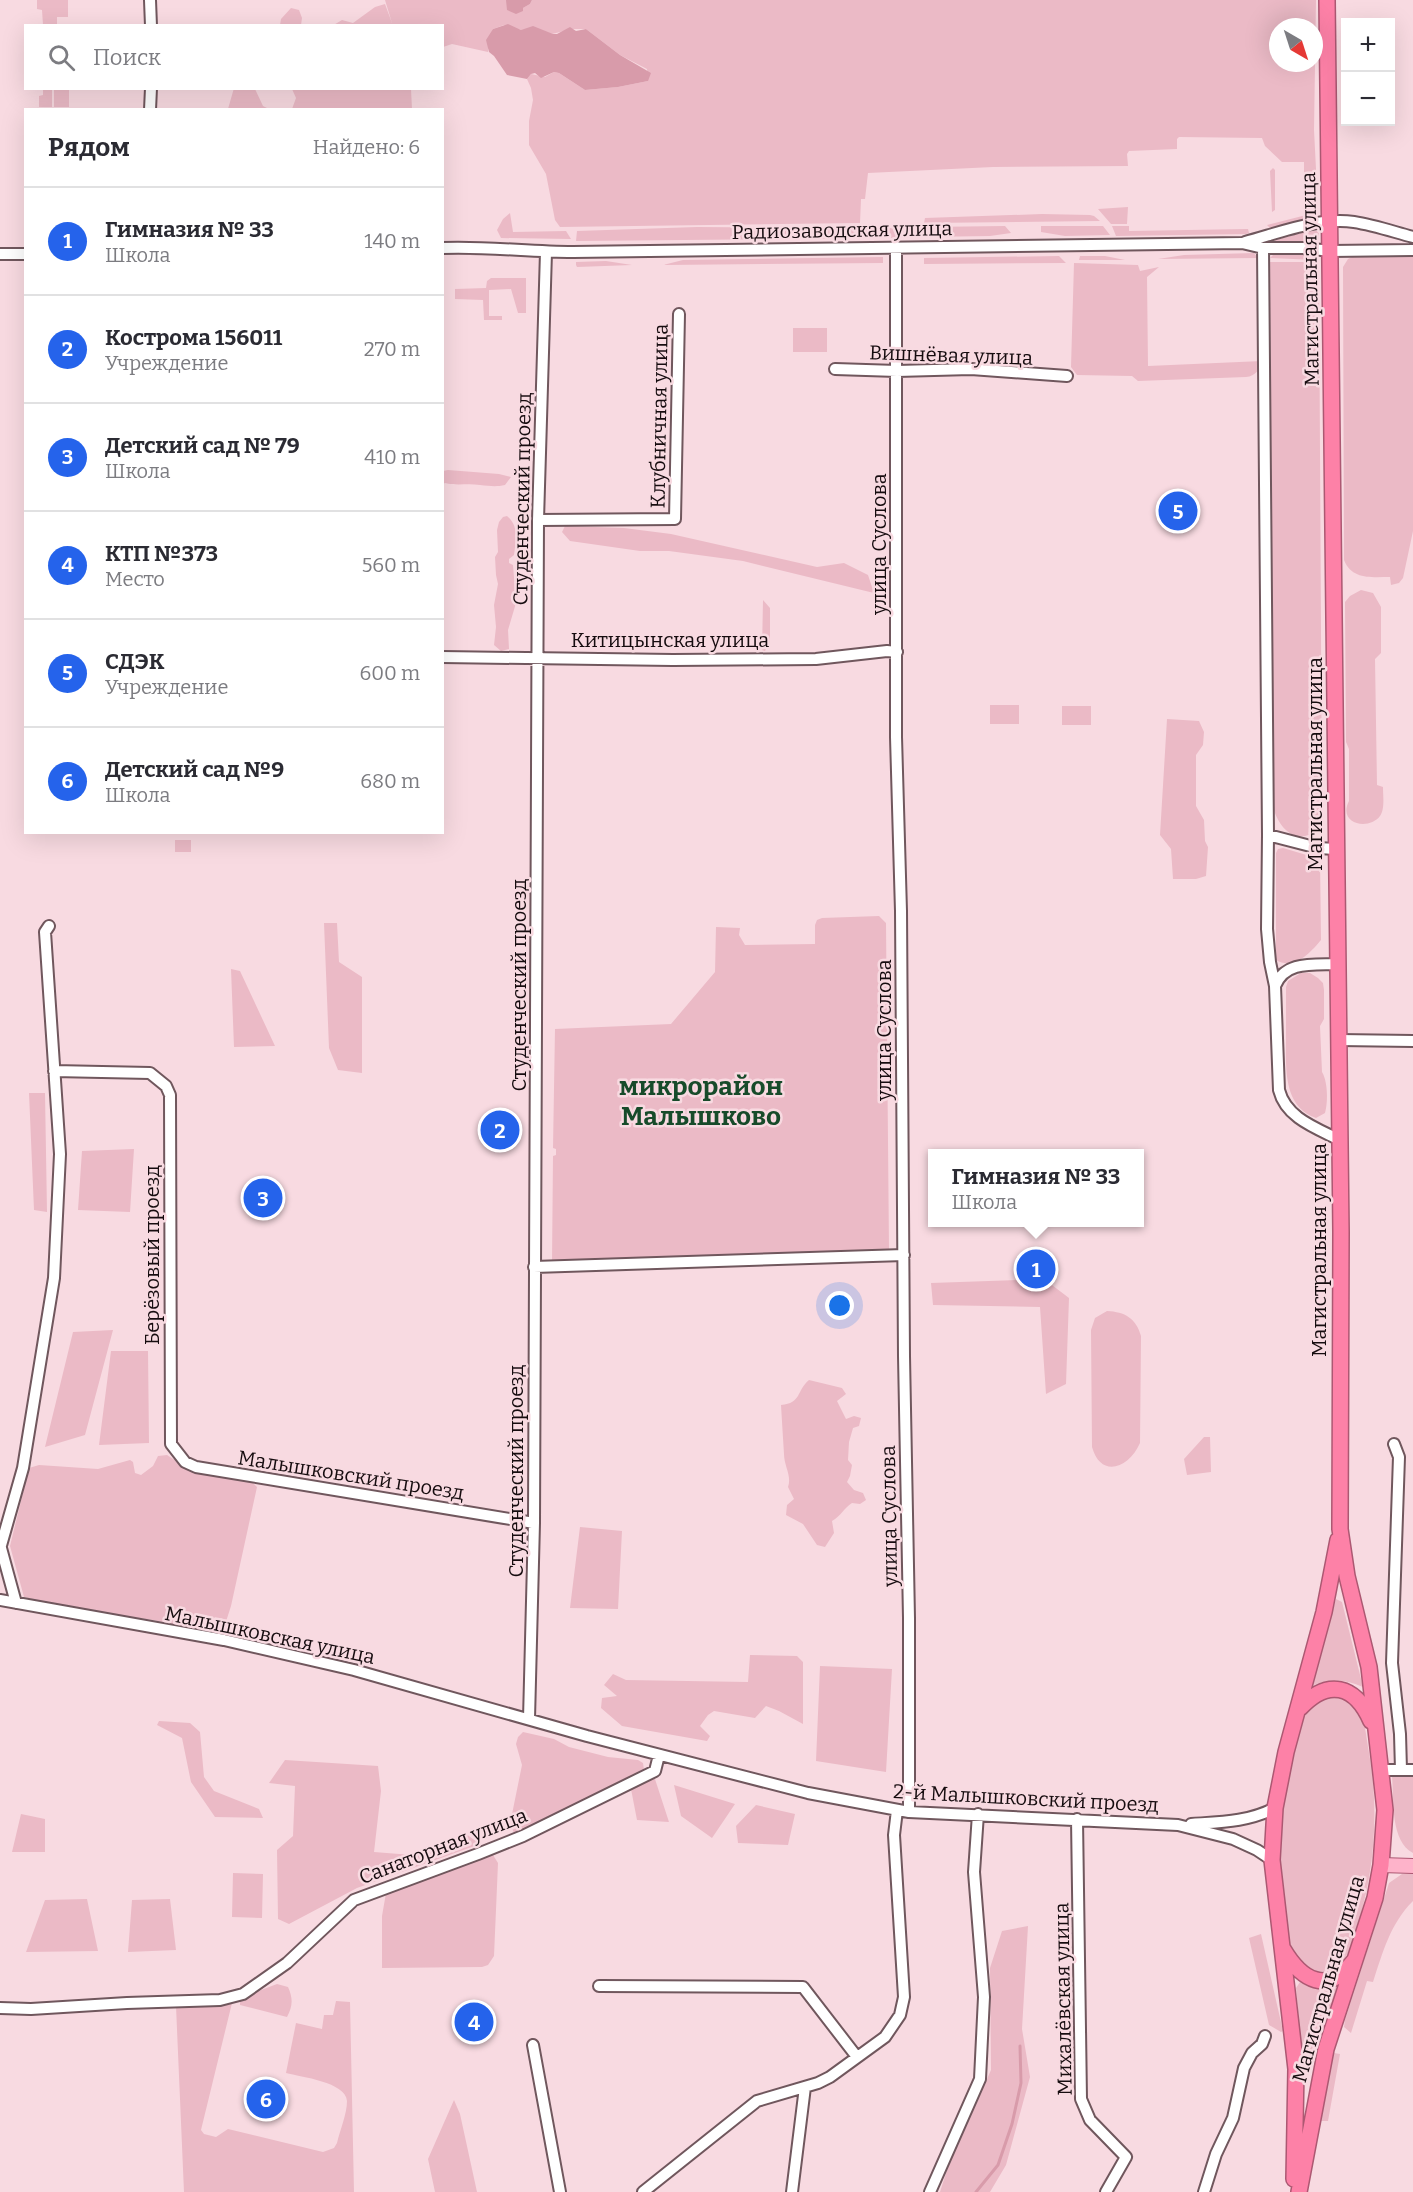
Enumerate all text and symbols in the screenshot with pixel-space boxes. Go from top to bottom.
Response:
north arrow [1269,18,1323,72]
map controls [1341,18,1395,126]
button: + [1341,18,1395,72]
search box [24,24,444,90]
icon: search [45,41,78,74]
text: Поиск [93,44,161,71]
button: − [1341,72,1395,126]
text: Рядом [48,132,130,163]
text: Найдено: 6 [313,135,420,159]
street label: Магистральная улица [1296,172,1324,386]
text: Гимназия № 33 [105,216,274,243]
street label: Радиозаводская улица [732,216,953,244]
text: 1 [63,229,72,253]
text: 140 m [364,229,420,253]
text: Школа [105,243,171,267]
street label: Клубничная улица [645,323,673,508]
text: Кострома 156011 [105,324,282,351]
text: 2 [62,337,73,361]
text: 270 m [364,337,420,361]
street label: Вишнёвая улица [869,340,1033,370]
text: Учреждение [105,351,229,375]
street label: Студенческий проезд [508,392,536,606]
text: Детский сад № 79 [105,432,300,459]
text: 3 [62,445,73,469]
text: 410 m [364,445,420,469]
text: Школа [105,459,171,483]
street label: улица Суслова [867,473,891,616]
pin: 5 [1158,488,1198,534]
text: КТП №373 [105,540,218,567]
text: 4 [61,553,74,577]
text: 560 m [362,553,420,577]
text: Место [105,567,165,591]
street label: Китицынская улица [571,628,769,652]
text: СДЭК [105,648,165,675]
street label: Магистральная улица [1303,657,1327,871]
text: 5 [62,661,73,685]
text: 600 m [360,661,420,685]
text: Учреждение [105,675,229,699]
text: Детский сад №9 [105,756,284,783]
text: 6 [62,769,73,793]
text: 680 m [360,769,420,793]
text: Школа [105,783,171,807]
street label: Студенческий проезд [507,879,531,1091]
street label: улица Суслова [872,959,896,1102]
district label: микрорайон Малышково [619,1071,783,1132]
pin: 2 [480,1108,520,1152]
street label: Магистральная улица [1307,1143,1331,1357]
popup [928,1149,1144,1227]
text: Гимназия № 33 [952,1163,1120,1190]
street label: Берёзовый проезд [140,1165,164,1345]
pin: 3 [244,1176,282,1220]
text: Школа [952,1190,1017,1214]
pin: 1 [1016,1246,1056,1292]
your location [825,1291,854,1320]
street label: Студенческий проезд [504,1365,528,1577]
street label: Малышковский проезд [236,1445,466,1505]
street label: улица Суслова [876,1445,902,1588]
street label: Малышковская улица [163,1601,377,1669]
street label: 2-й Малышковский проезд [893,1779,1159,1817]
street label: Санаторная улица [355,1803,531,1889]
street label: Магистральная улица [1287,1873,1369,2085]
street label: Михалёвская улица [1049,1902,1077,2096]
pin: 4 [454,2000,494,2044]
pin: 6 [246,2076,286,2122]

